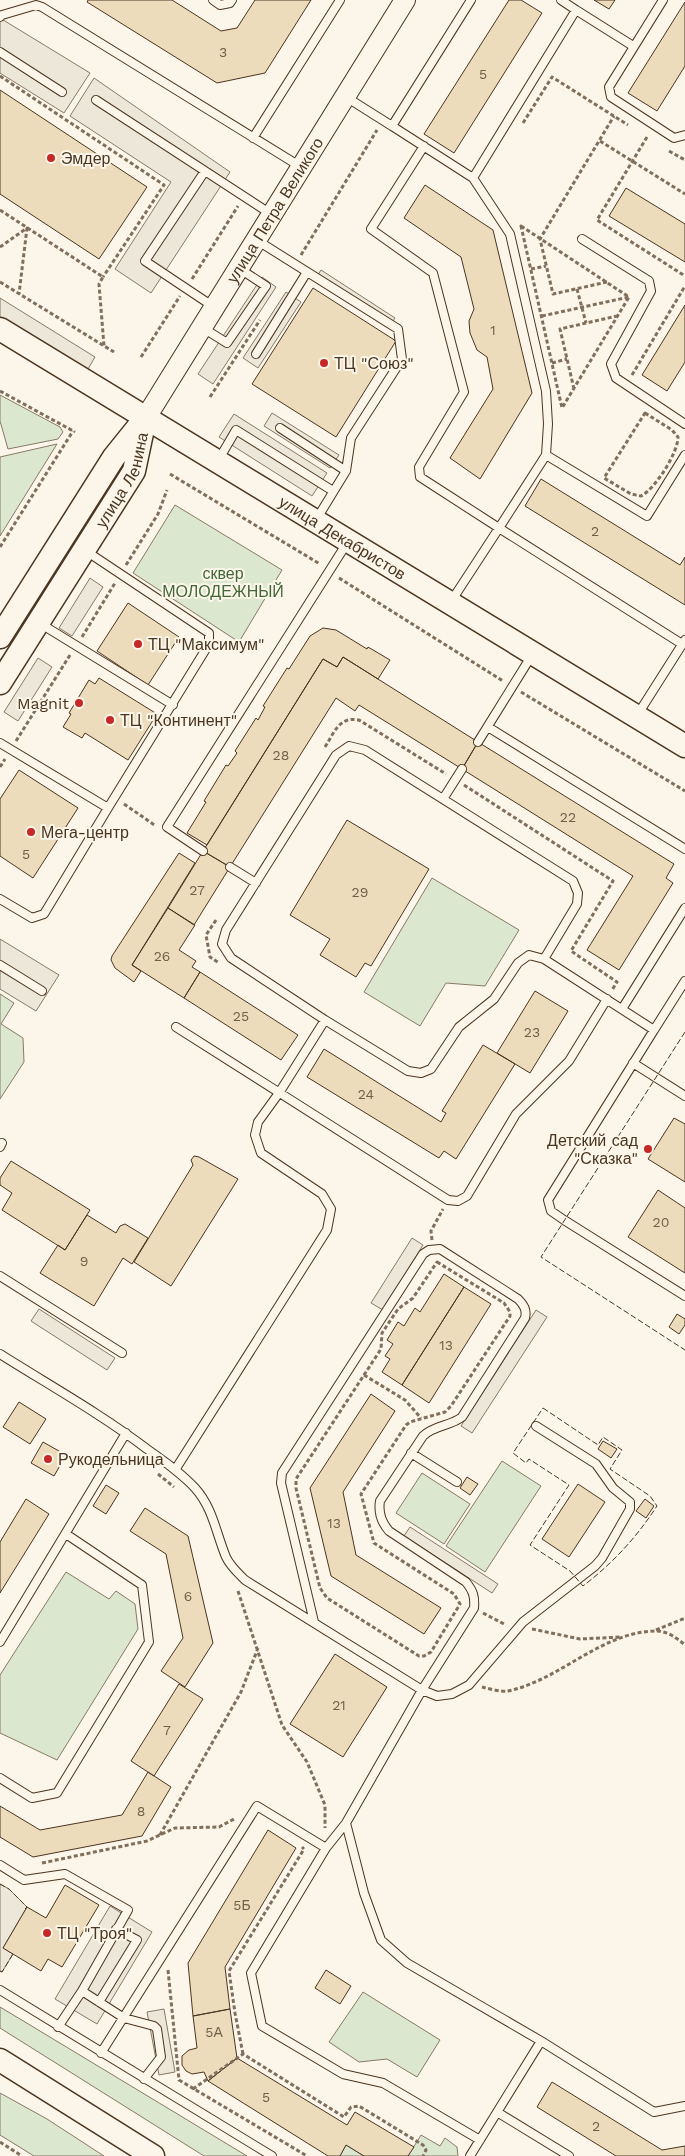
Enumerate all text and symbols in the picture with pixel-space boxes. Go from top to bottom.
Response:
house number: 3 [219,44,227,60]
house number: 5 [479,66,487,82]
street label: улица Петра Великого [223,134,327,287]
place label: Эмдер [61,149,111,168]
marker: Эмдер [45,152,57,164]
house number: 1 [490,322,496,338]
place label: ТЦ "Союз" [334,354,414,373]
marker: ТЦ "Союз" [318,357,330,369]
street label: улица Ленина [92,430,152,531]
street label: улица Декабристов [275,492,409,584]
house number: 2 [591,523,599,539]
park label: сквер МОЛОДЕЖНЫЙ [162,564,284,601]
place label: ТЦ "Максимум" [148,635,265,654]
marker: ТЦ "Максимум" [132,638,144,650]
place label: Magnit [17,694,69,713]
marker: Magnit [73,697,85,709]
place label: ТЦ "Континент" [120,711,237,730]
marker: ТЦ "Континент" [104,714,116,726]
house number: 28 [273,747,289,763]
house number: 22 [560,809,576,825]
place label: Мега-центр [41,823,129,842]
marker: Мега-центр [25,826,37,838]
house number: 5 [22,846,30,862]
house number: 27 [189,882,205,898]
house number: 29 [352,884,368,900]
house number: 26 [154,948,170,964]
house number: 25 [233,1008,249,1024]
house number: 23 [524,1024,540,1040]
house number: 24 [358,1086,374,1102]
place label: Детский сад "Сказка" [547,1131,639,1168]
marker: Детский сад "Сказка" [642,1143,654,1155]
house number: 20 [653,1214,669,1230]
house number: 9 [80,1253,88,1269]
house number: 13 [439,1337,453,1353]
place label: Рукодельница [58,1450,164,1469]
marker: Рукодельница [42,1453,54,1465]
house number: 13 [327,1515,341,1531]
house number: 6 [184,1588,192,1604]
house number: 21 [332,1697,346,1713]
house number: 7 [163,1722,171,1738]
house number: 8 [137,1803,145,1819]
house number: 5Б [233,1897,251,1913]
place label: ТЦ "Троя" [57,1924,132,1943]
marker: ТЦ "Троя" [41,1927,53,1939]
house number: 5А [205,2024,223,2040]
house number: 5 [262,2089,270,2105]
house number: 2 [592,2118,600,2134]

